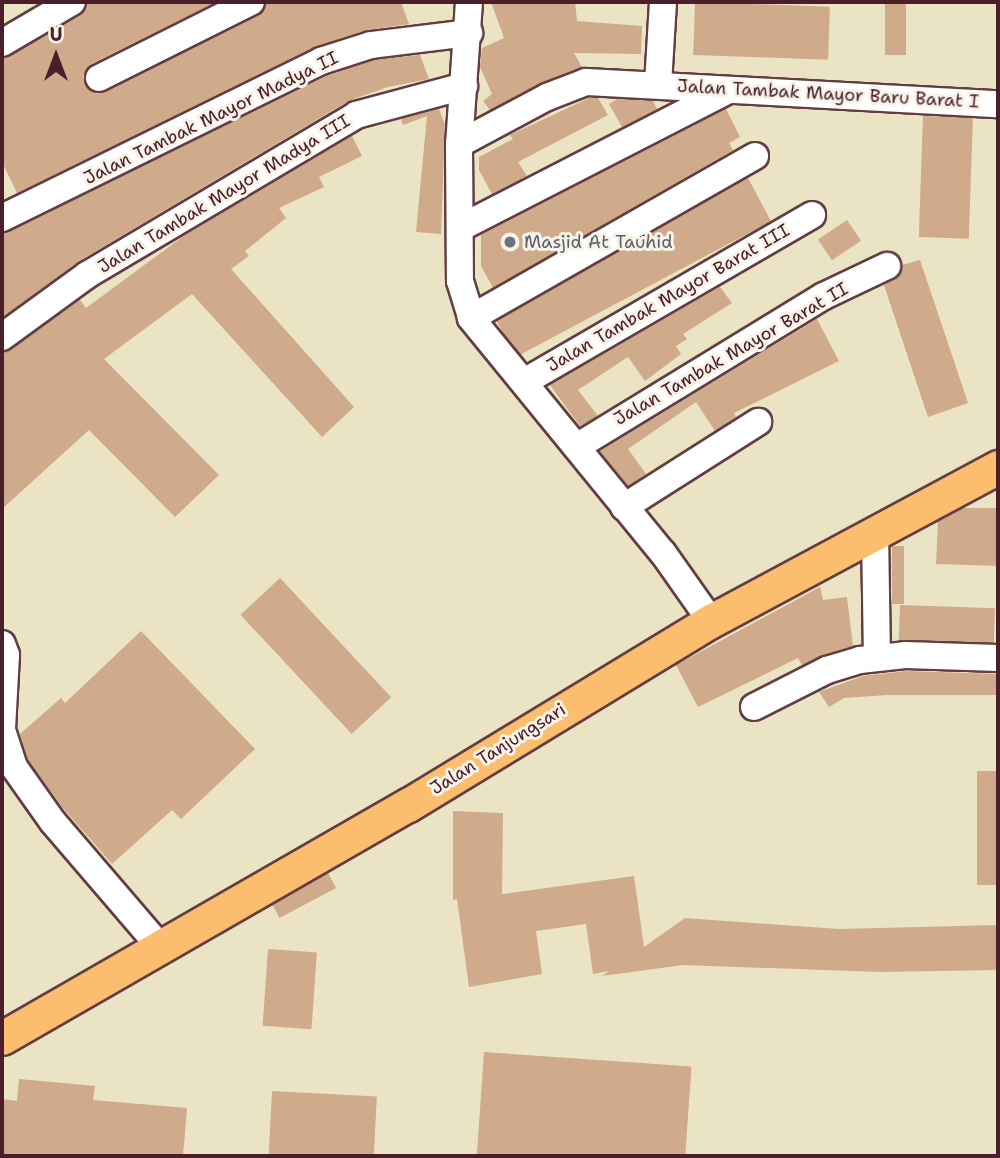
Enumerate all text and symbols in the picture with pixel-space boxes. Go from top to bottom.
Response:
north arrow [21,21,91,91]
text: U [50,22,63,47]
street label: Jalan Tambak Mayor Madya II [80,47,342,189]
street label: Jalan Tambak Mayor Baru Barat I [676,75,980,113]
street label: Jalan Tambak Mayor Madya III [94,110,354,278]
street label: Jalan Tambak Mayor Barat III [543,219,793,377]
place label: Masjid At Tauhid [524,231,673,253]
marker: Masjid At Tauhid [502,234,518,250]
street label: Jalan Tambak Mayor Barat II [610,278,852,430]
street label: Jalan Tanjungsari [426,699,570,799]

